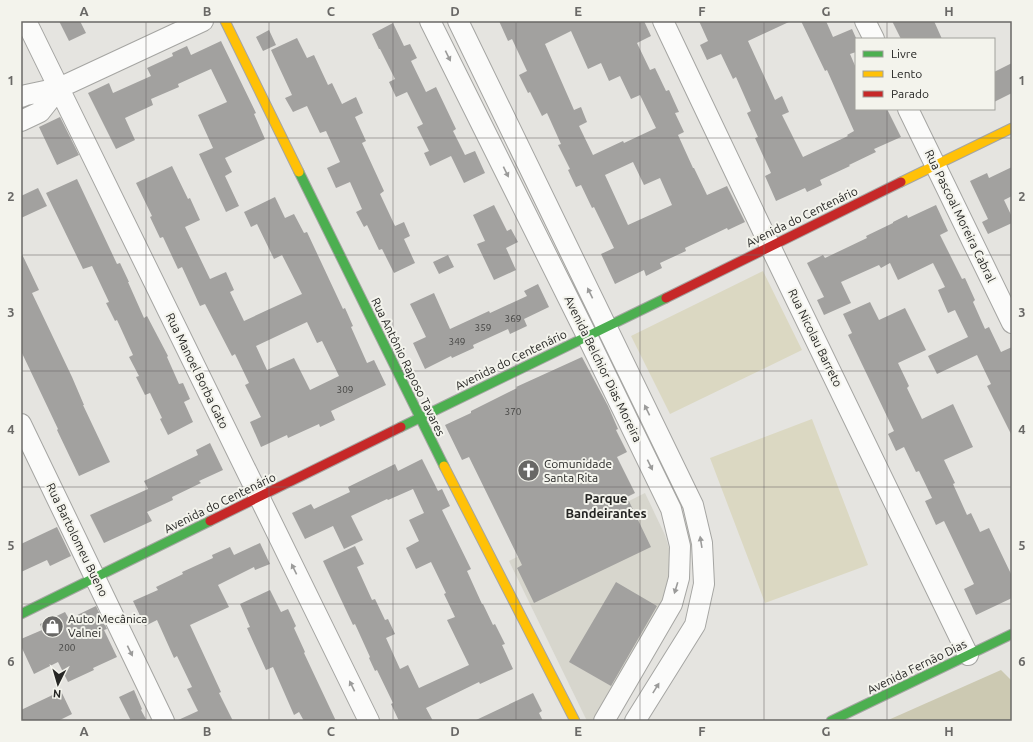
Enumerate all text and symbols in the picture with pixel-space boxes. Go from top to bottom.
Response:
text: A [79,4,89,18]
text: B [203,4,212,18]
text: C [327,4,336,18]
text: D [450,4,460,18]
text: E [574,4,582,18]
text: F [698,4,706,18]
text: G [822,4,831,18]
text: H [944,4,954,18]
legend [855,38,995,110]
text: Livre [891,47,917,60]
one-way arrow [445,50,451,62]
text: Lento [891,67,922,80]
text: 1 [7,73,15,87]
text: 1 [1018,73,1026,87]
text: Parado [891,87,929,100]
street label: Rua Pascoal Moreira Cabral [923,147,998,284]
one-way arrow [503,167,509,178]
street label: Avenida do Centenário [744,184,860,249]
text: 2 [7,189,15,203]
text: 2 [1018,189,1026,203]
one-way arrow [587,287,593,298]
street label: Rua Nicolau Barreto [786,287,845,389]
street label: Avenida Belchior Dias Moreira [562,294,644,444]
street label: Rua Antônio Raposo Tavares [369,295,448,438]
text: 3 [7,305,15,319]
text: 3 [1018,305,1026,319]
street label: Rua Manoel Borba Gato [164,311,231,431]
house number: 369 [505,313,521,324]
house number: 359 [475,322,491,333]
street label: Avenida do Centenário [453,327,569,392]
house number: 349 [449,336,465,347]
house number: 309 [337,384,353,395]
one-way arrow [644,404,650,415]
house number: 370 [505,406,522,417]
text: 4 [7,422,15,436]
text: 4 [1018,422,1026,436]
place label: Comunidade Santa Rita [544,457,612,484]
church icon: Comunidade Santa Rita [516,458,542,484]
one-way arrow [647,459,653,470]
street label: Avenida do Centenário [162,470,278,535]
street label: Rua Bartolomeu Bueno [44,481,111,599]
district label: Parque Bandeirantes [565,491,647,520]
one-way arrow [698,536,704,548]
text: 5 [7,538,15,552]
text: 5 [1018,538,1026,552]
one-way arrow [291,564,298,575]
one-way arrow [673,583,679,595]
place label: Auto Mecânica Valnei [68,612,147,639]
shop icon: Auto Mecânica Valnei [40,613,66,639]
street label: Avenida Fernão Dias [865,637,969,696]
house number: 200 [59,642,76,653]
one-way arrow [127,645,133,656]
text: 6 [7,654,15,668]
text: 6 [1018,654,1026,668]
north arrow [38,664,78,704]
one-way arrow [349,680,355,692]
one-way arrow [652,683,660,693]
text: N [53,688,62,700]
text: A [79,724,89,738]
text: B [203,724,212,738]
text: C [327,724,336,738]
text: D [450,724,460,738]
text: E [574,724,582,738]
text: F [698,724,706,738]
text: G [822,724,831,738]
text: H [944,724,954,738]

